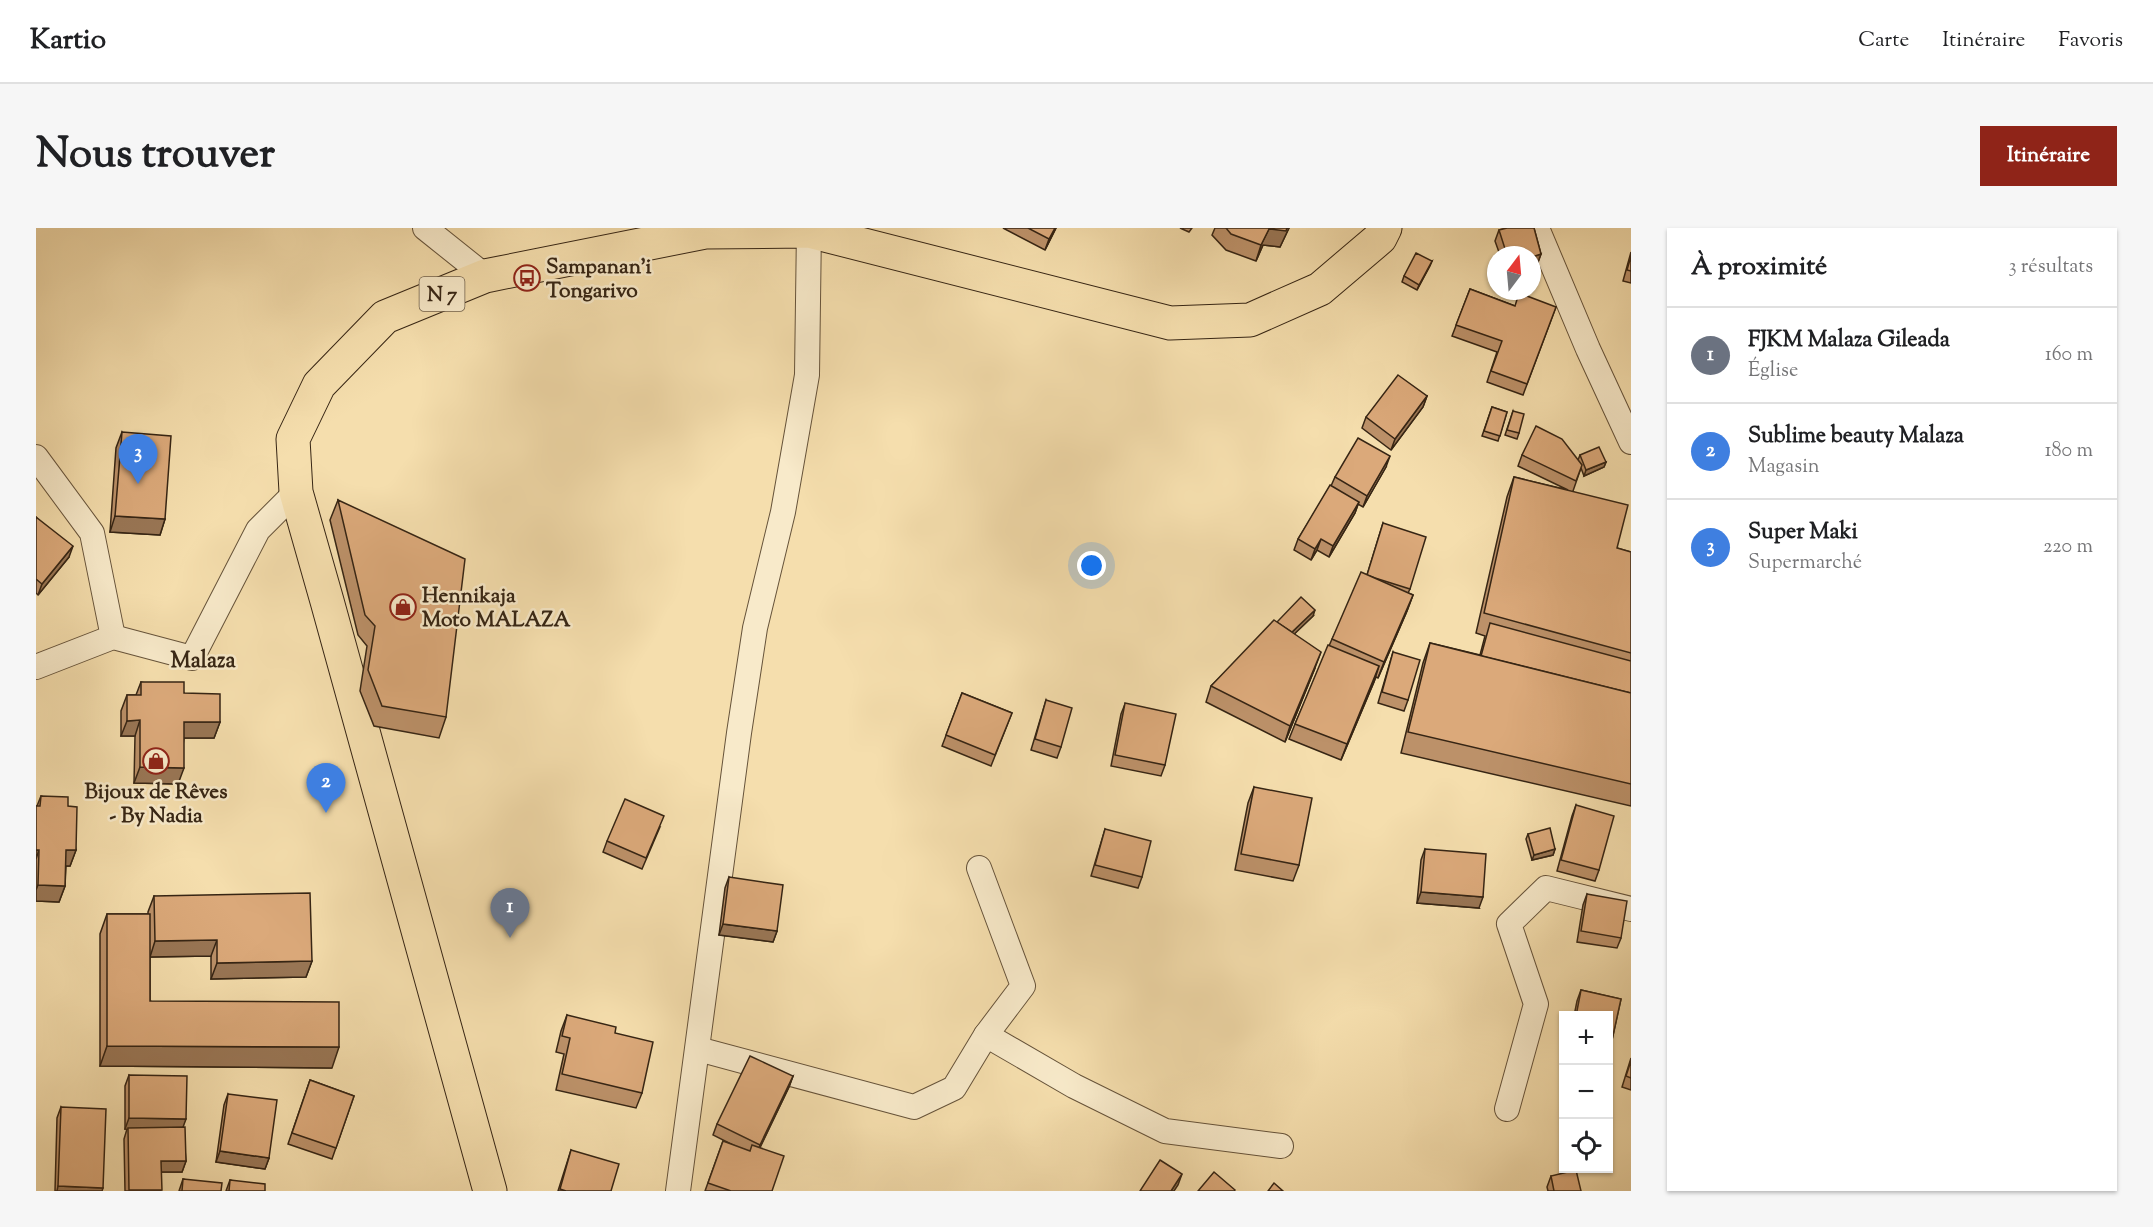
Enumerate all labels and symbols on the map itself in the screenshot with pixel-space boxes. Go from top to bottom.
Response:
north arrow [1487,246,1541,300]
place label: Sampanan'i Tongarivo [546,253,651,307]
bus stop icon: Sampanan'i Tongarivo [512,263,542,293]
road number: N 7 [420,277,464,311]
pin: 3 [118,434,158,484]
your location [1077,551,1106,580]
place label: Hennikaja Moto MALAZA [422,582,571,636]
shop icon: Hennikaja Moto MALAZA [388,592,418,622]
district label: Malaza [170,646,236,678]
shop icon: Bijoux de Rêves - By Nadia [141,746,171,776]
pin: 2 [306,764,346,813]
place label: Bijoux de Rêves - By Nadia [85,778,227,832]
pin: 1 [490,888,530,938]

